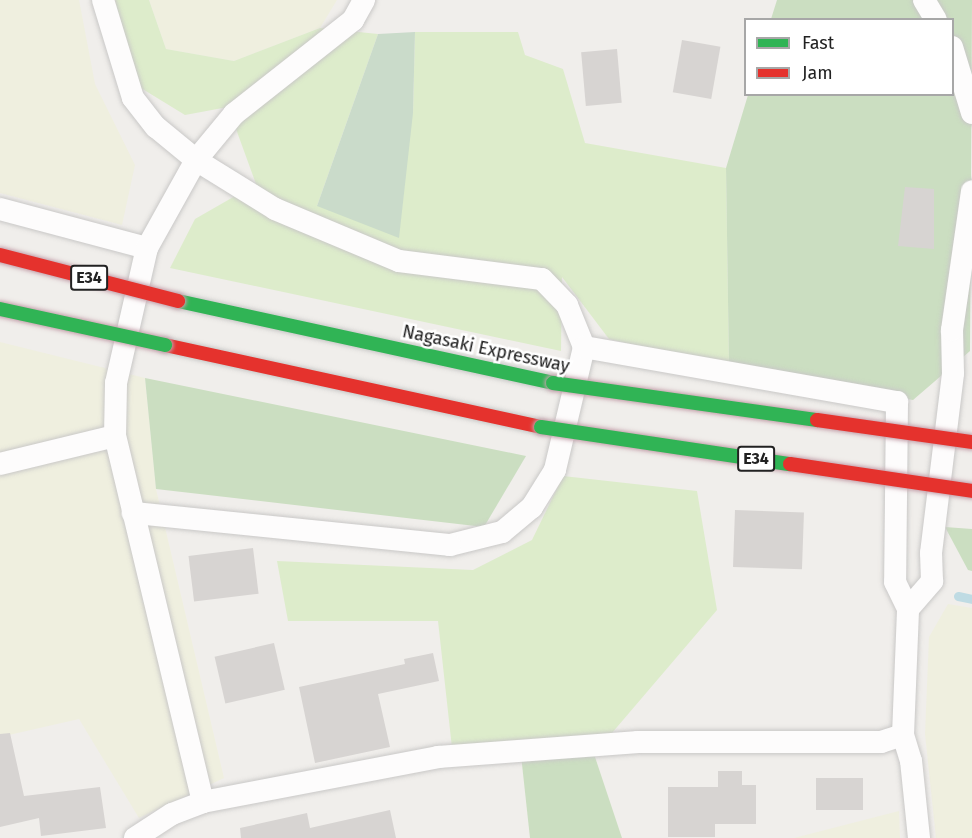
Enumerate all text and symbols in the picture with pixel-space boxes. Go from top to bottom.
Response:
legend [744,18,954,96]
text: Fast [802,32,834,54]
text: Jam [802,62,833,84]
road number: E34 [70,265,109,291]
street label: Nagasaki Expressway [400,321,572,377]
road number: E34 [736,446,776,472]

